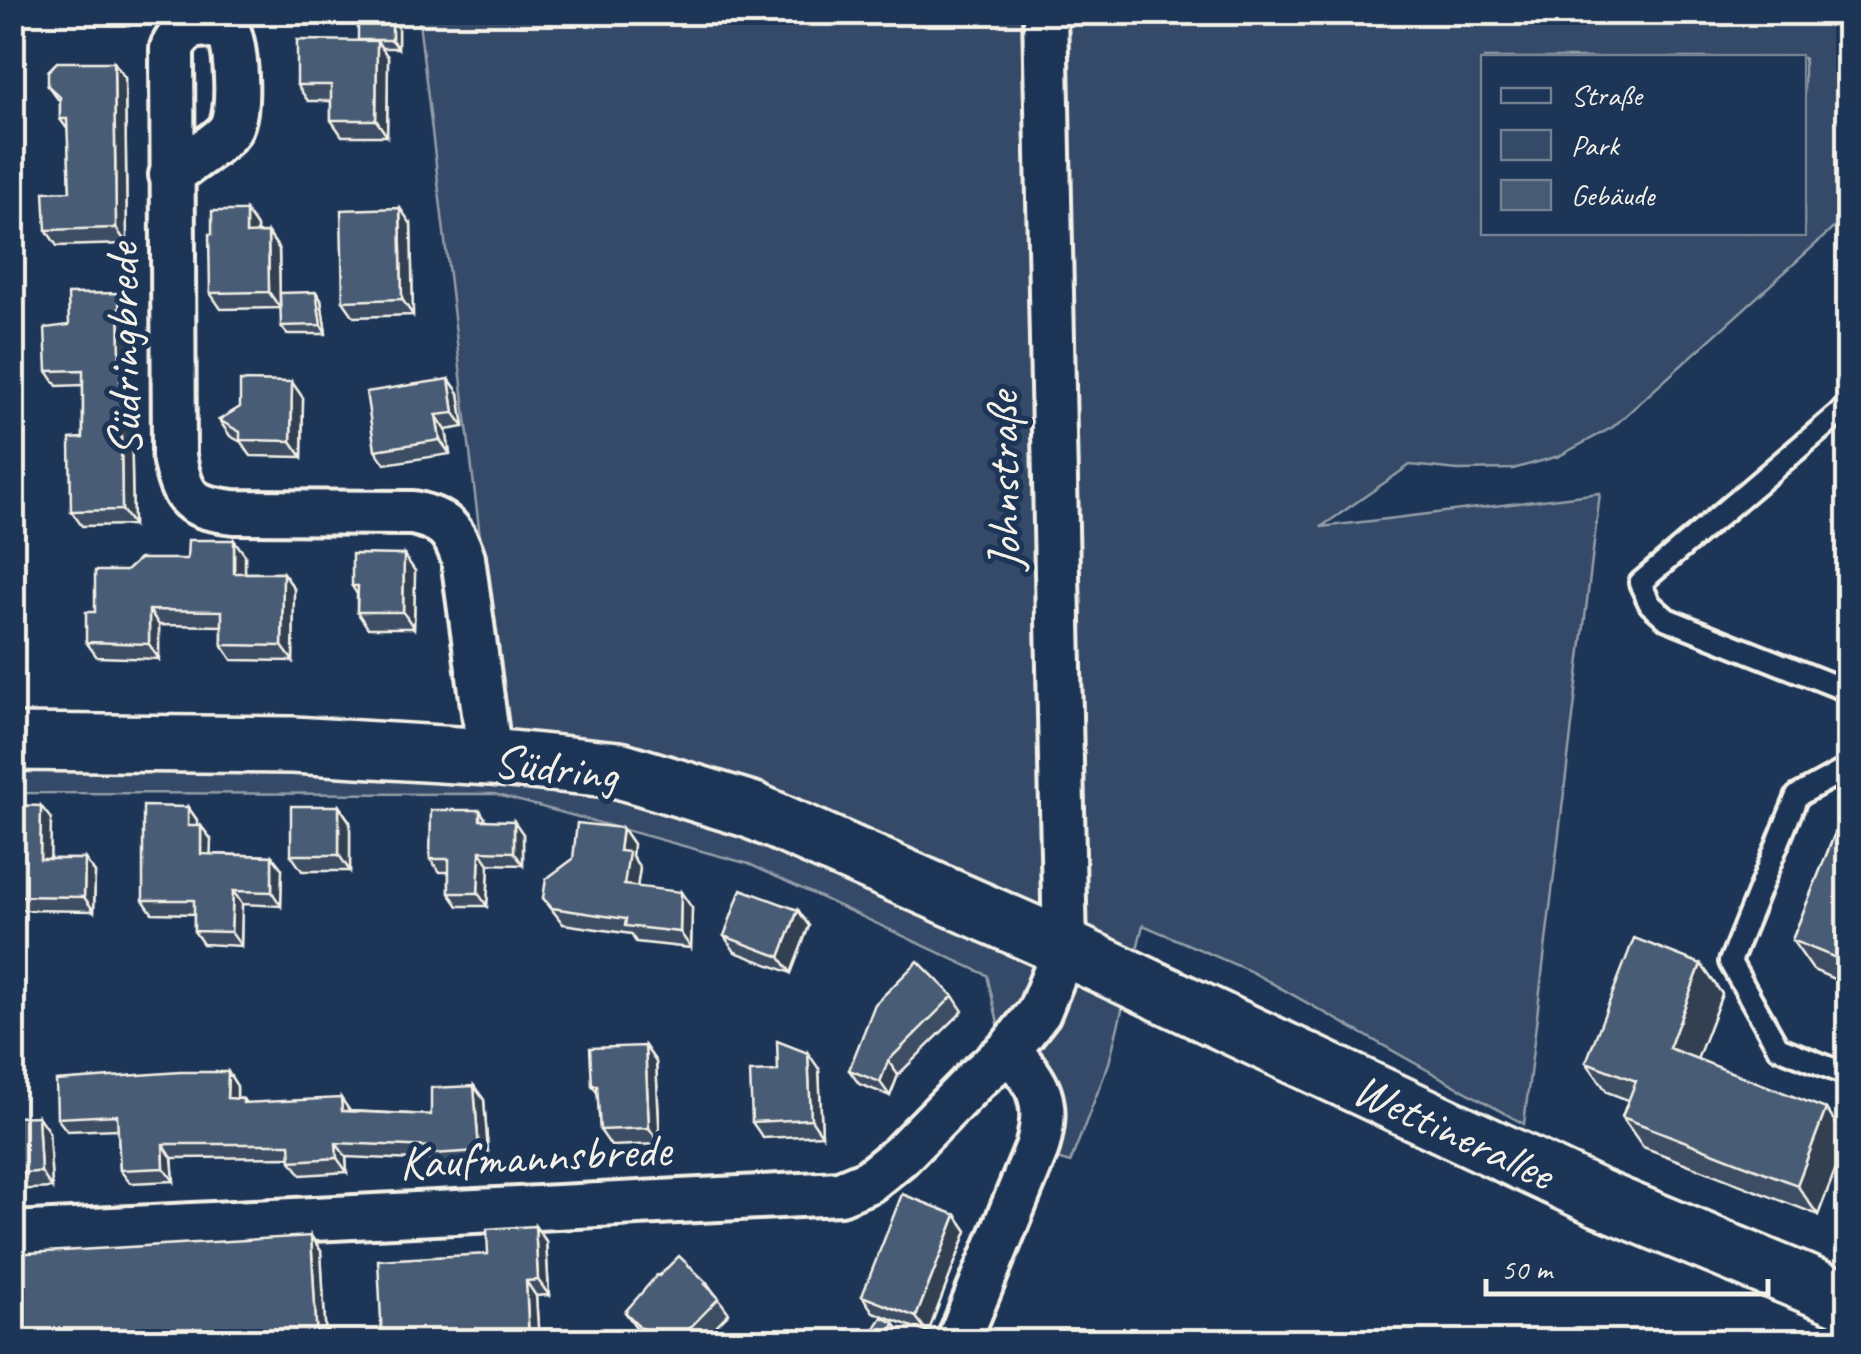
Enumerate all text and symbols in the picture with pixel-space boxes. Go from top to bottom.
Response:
legend [1481,55,1806,235]
text: Straße [1571,76,1644,114]
text: Park [1571,126,1621,164]
text: Gebäude [1571,176,1656,214]
street label: Südringbrede [91,240,155,457]
street label: Johnstraße [971,388,1035,573]
street label: Südring [490,730,623,805]
street label: Wettinerallee [1344,1058,1566,1205]
street label: Kaufmannsbrede [398,1119,676,1193]
scale bar [1486,1234,1768,1296]
text: 50 m [1501,1250,1554,1288]

